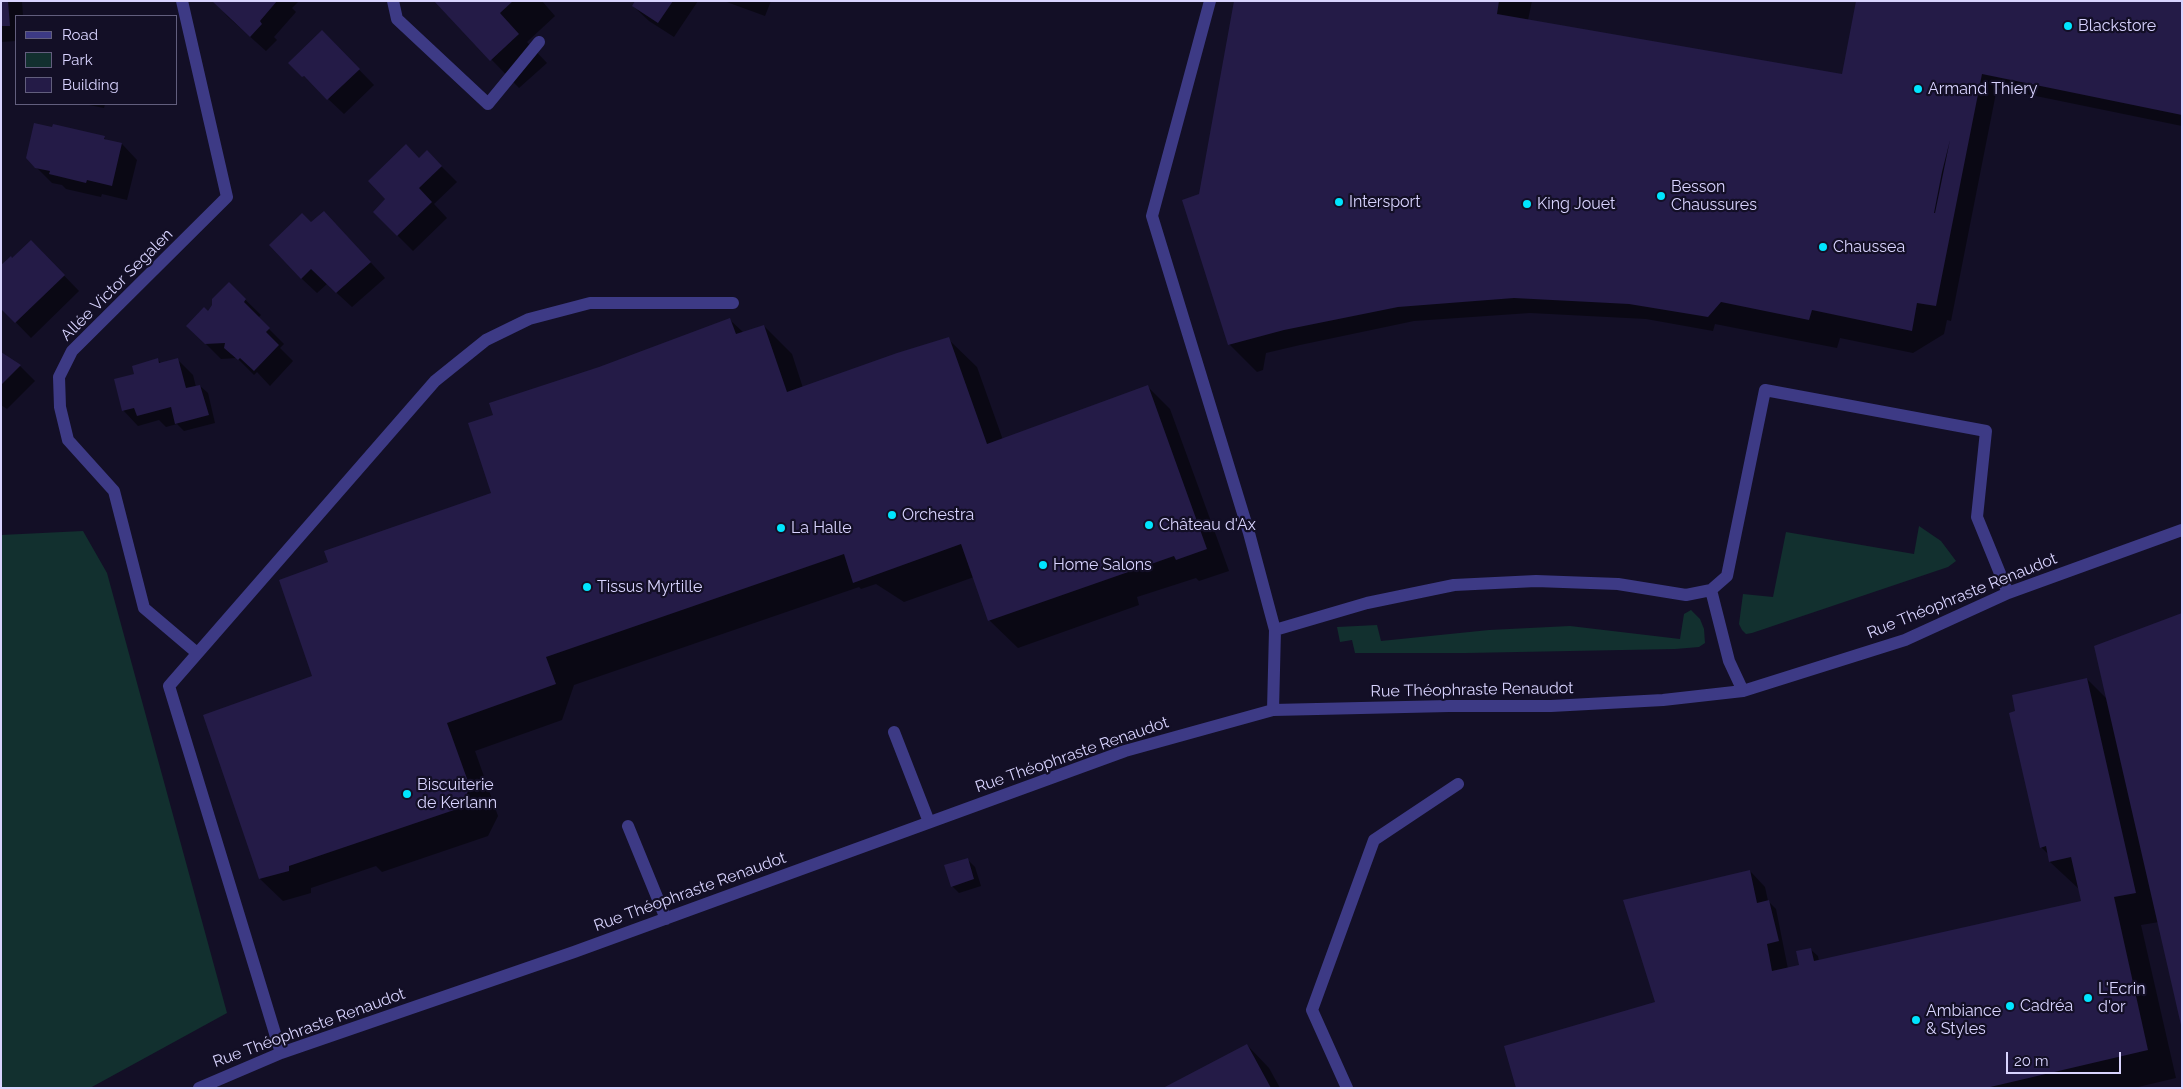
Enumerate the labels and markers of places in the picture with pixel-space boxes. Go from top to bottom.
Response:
place label: Blackstore [2078,16,2156,36]
marker: Blackstore [2062,20,2074,32]
place label: Armand Thiery [1928,79,2037,99]
marker: Armand Thiery [1912,83,1924,95]
place label: Besson Chaussures [1671,177,1757,215]
marker: Besson Chaussures [1655,190,1667,202]
place label: Intersport [1349,192,1421,212]
place label: King Jouet [1537,194,1615,214]
marker: Intersport [1333,196,1345,208]
marker: King Jouet [1521,198,1533,210]
place label: Chaussea [1833,237,1905,257]
marker: Chaussea [1817,241,1829,253]
place label: Orchestra [902,505,974,525]
marker: Orchestra [886,509,898,521]
place label: Château d'Ax [1159,515,1256,535]
place label: La Halle [791,518,852,538]
marker: Château d'Ax [1143,519,1155,531]
marker: La Halle [775,522,787,534]
place label: Home Salons [1053,555,1152,575]
marker: Home Salons [1037,559,1049,571]
place label: Tissus Myrtille [597,577,702,597]
marker: Tissus Myrtille [581,581,593,593]
place label: Biscuiterie de Kerlann [417,775,497,813]
marker: Biscuiterie de Kerlann [401,788,413,800]
place label: L'Ecrin d'or [2098,979,2146,1017]
marker: L'Ecrin d'or [2082,992,2094,1004]
place label: Cadréa [2020,996,2073,1016]
marker: Cadréa [2004,1000,2016,1012]
place label: Ambiance & Styles [1926,1001,2001,1039]
marker: Ambiance & Styles [1910,1014,1922,1026]

